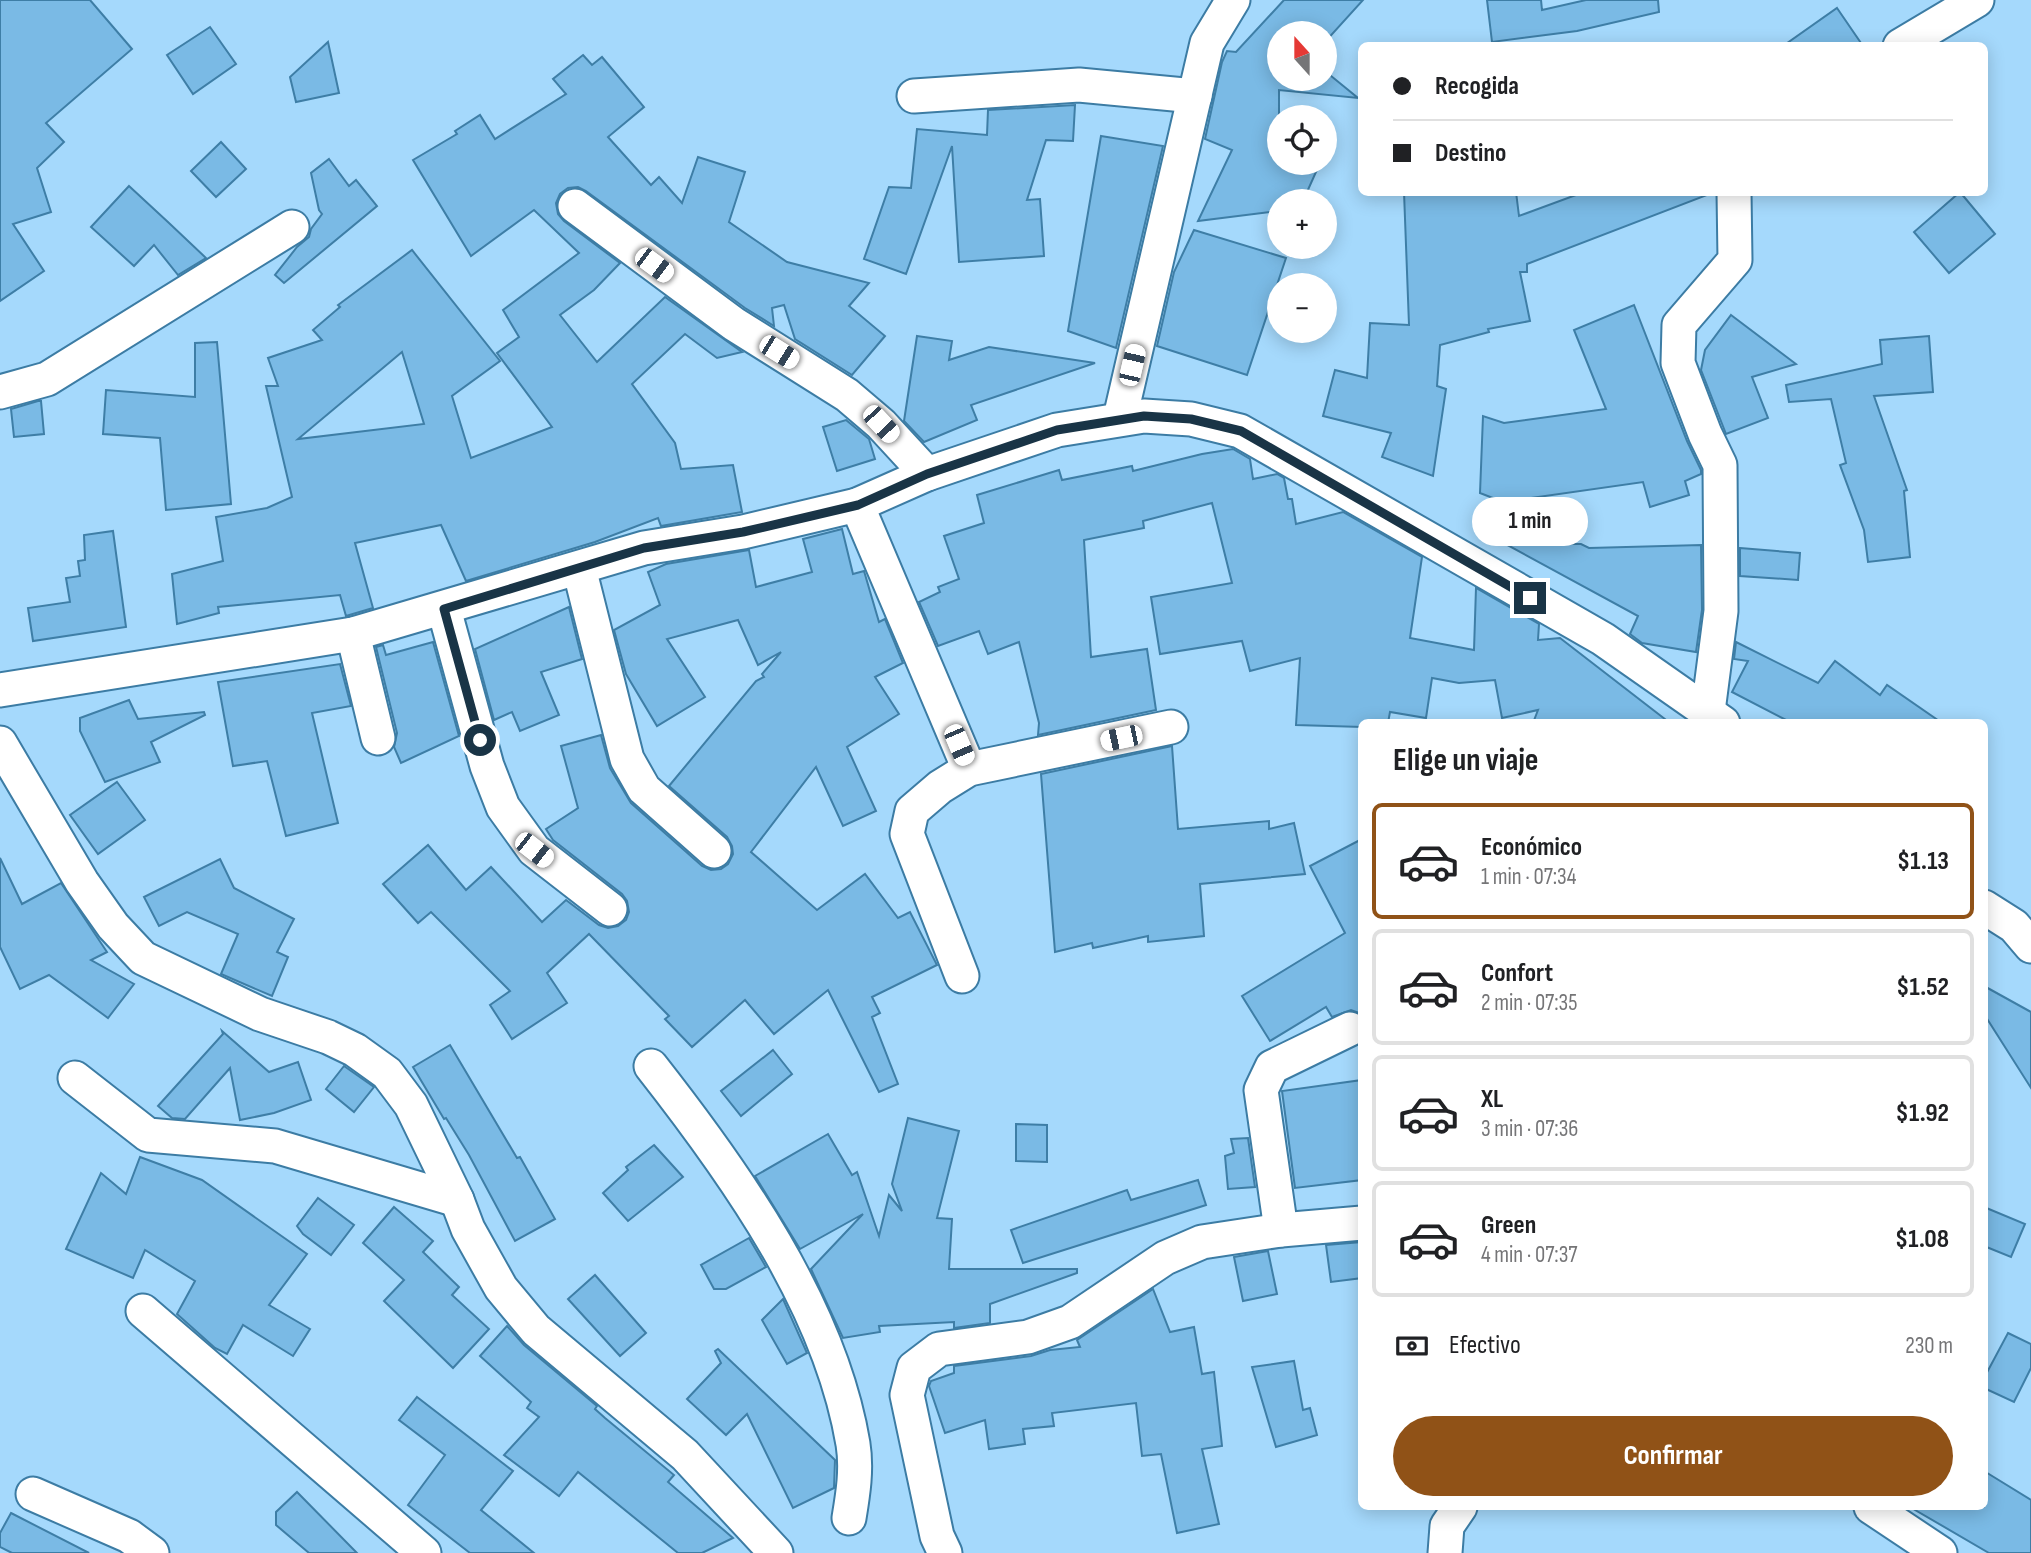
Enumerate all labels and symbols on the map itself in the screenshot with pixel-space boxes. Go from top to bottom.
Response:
north arrow [1267,21,1337,91]
car [631,244,678,286]
car [756,332,803,372]
car [1118,342,1147,388]
car [859,401,904,447]
callout: 1 min [1472,496,1588,546]
route end [1514,582,1546,614]
car [942,722,977,768]
car [1099,723,1144,753]
route start [464,724,496,756]
car [511,829,558,871]

